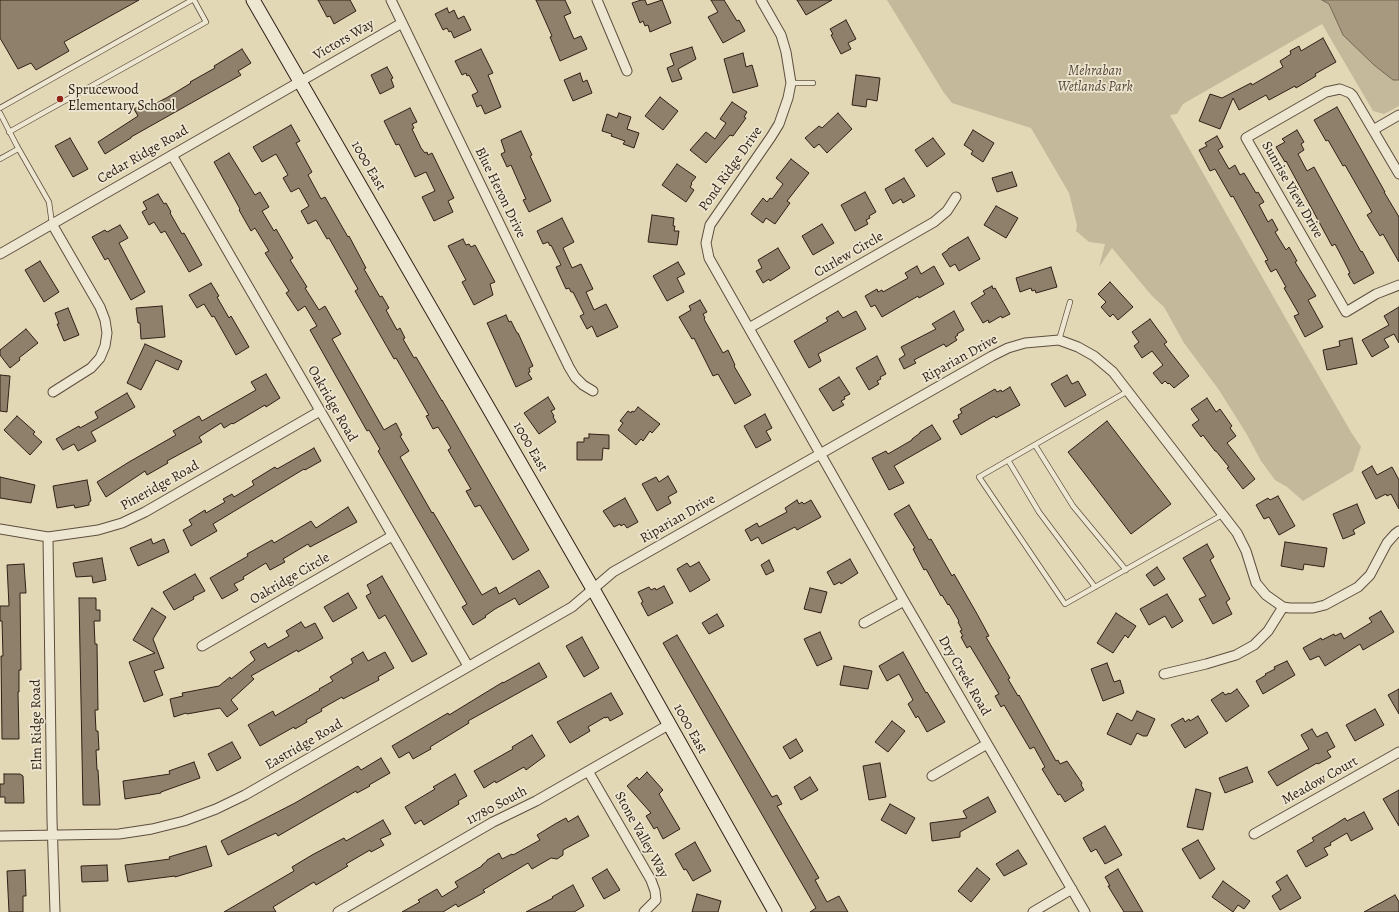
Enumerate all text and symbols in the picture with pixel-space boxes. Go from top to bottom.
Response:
street label: Victors Way [311,16,377,64]
park label: Mehraban Wetlands Park [1057,64,1133,96]
place label: Sprucewood Elementary School [68,83,175,116]
marker: Sprucewood Elementary School [55,94,65,104]
street label: Cedar Ridge Road [95,122,191,188]
street label: Pond Ridge Drive [696,123,766,215]
street label: 1000 East [347,138,389,194]
street label: Sunrise View Drive [1257,139,1327,241]
street label: Blue Heron Drive [471,145,529,241]
street label: Curlew Circle [811,228,887,282]
street label: Riparian Drive [919,331,1001,387]
street label: Oakridge Road [303,363,361,445]
street label: 1000 East [509,419,551,475]
street label: Pineridge Road [118,457,202,515]
street label: Riparian Drive [637,491,719,547]
street label: Oakridge Circle [247,549,333,609]
street label: Dry Creek Road [934,633,994,719]
street label: Elm Ridge Road [28,679,46,771]
street label: 1000 East [669,701,711,757]
street label: Eastridge Road [262,716,346,774]
street label: Meadow Court [1279,753,1361,809]
street label: 11780 South [464,783,530,829]
street label: Stone Valley Way [610,789,672,881]

